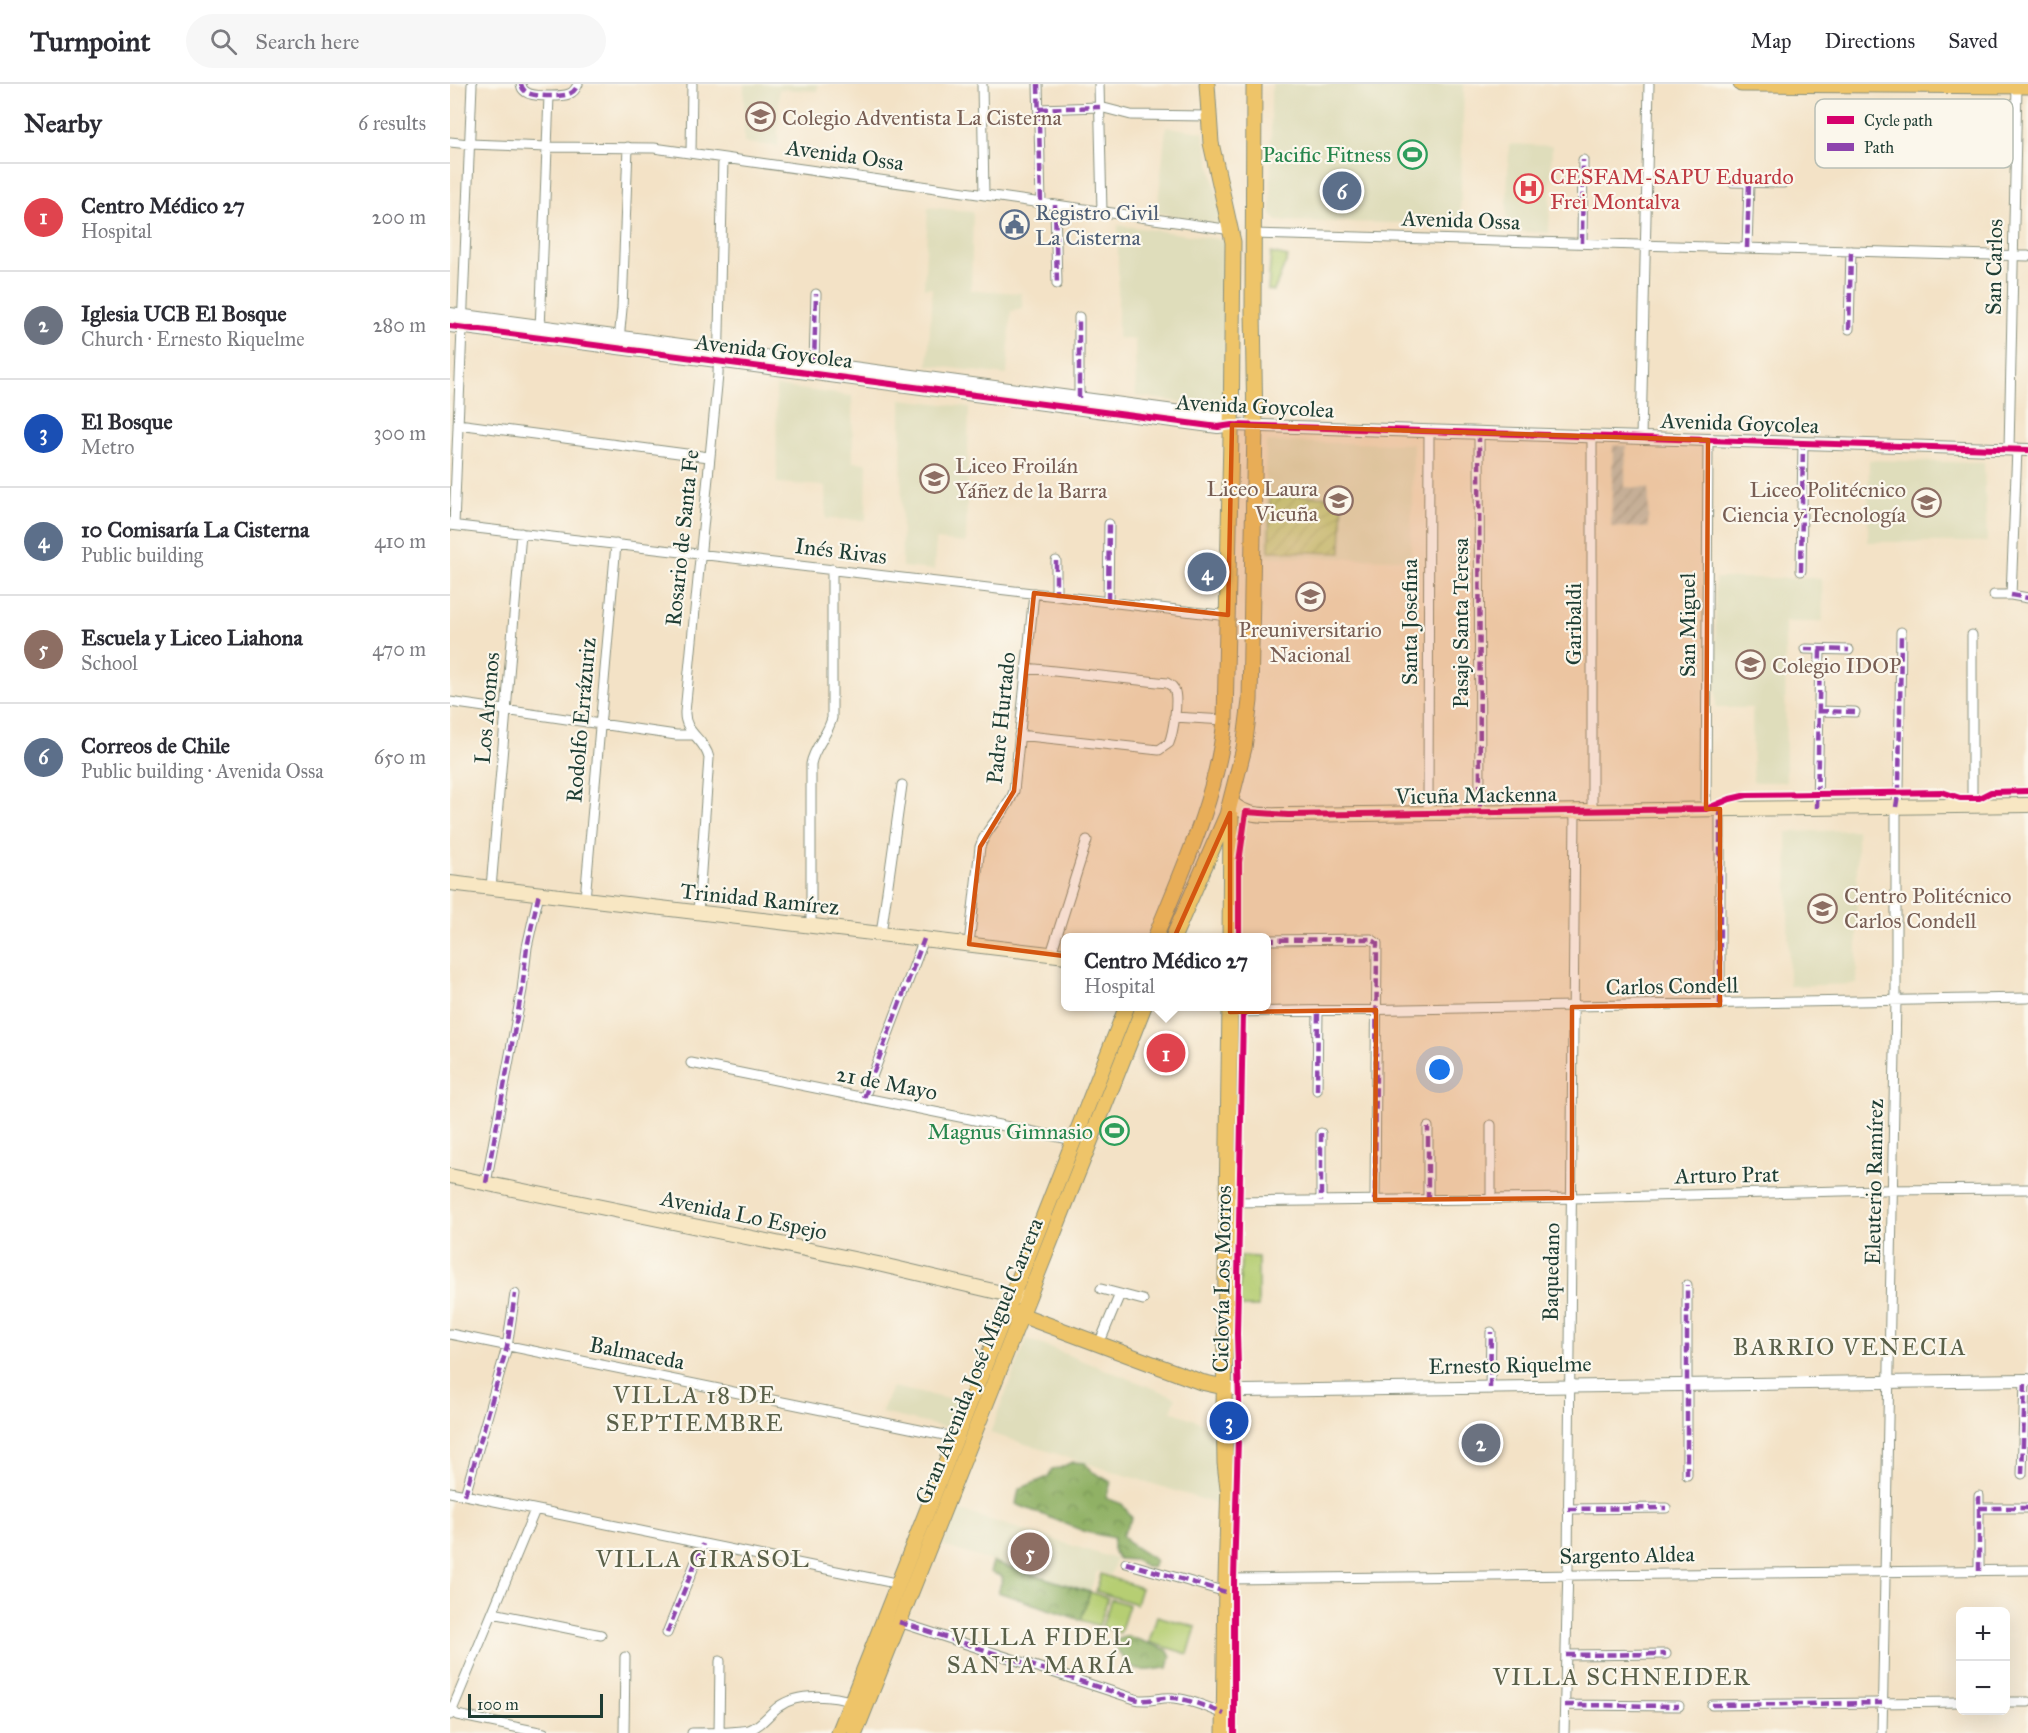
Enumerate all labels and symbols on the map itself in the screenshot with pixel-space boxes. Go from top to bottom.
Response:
legend [1815,99,2013,168]
school or university icon: Colegio Adventista La Cisterna [745,101,777,133]
place label: Colegio Adventista La Cisterna [782,104,1062,131]
text: Cycle path [1864,111,1933,130]
street label: Avenida Ossa [783,133,906,177]
sports icon: Pacific Fitness [1396,138,1428,170]
text: Path [1864,138,1894,157]
place label: Pacific Fitness [1262,141,1391,168]
place label: CESFAM-SAPU Eduardo Frei Montalva [1550,163,1794,215]
pin: 6 [1322,168,1362,214]
hospital icon: CESFAM-SAPU Eduardo Frei Montalva [1513,173,1545,205]
place label: Registro Civil La Cisterna [1035,199,1159,251]
street label: Avenida Ossa [1400,204,1521,236]
public building icon: Registro Civil La Cisterna [998,209,1030,241]
street label: San Carlos [1980,219,2008,315]
street label: Avenida Goycolea [693,328,855,374]
street label: Avenida Goycolea [1174,388,1335,424]
street label: Avenida Goycolea [1659,407,1820,439]
street label: Rosario de Santa Fe [659,448,705,628]
place label: Liceo Froilán Yáñez de la Barra [955,452,1108,504]
school or university icon: Liceo Froilán Yáñez de la Barra [918,462,950,494]
place label: Liceo Laura Vicuña [1207,475,1319,527]
place label: Liceo Politécnico Ciencia y Tecnología [1722,476,1907,528]
school or university icon: Liceo Laura Vicuña [1323,485,1355,517]
school or university icon: Liceo Politécnico Ciencia y Tecnología [1911,486,1943,518]
street label: Inés Rivas [794,532,888,570]
street label: Pasaje Santa Teresa [1447,537,1474,708]
pin: 4 [1188,550,1227,594]
street label: Santa Josefina [1396,558,1423,685]
street label: San Miguel [1674,573,1701,677]
school or university icon: Preuniversitario Nacional [1294,581,1326,613]
street label: Garibaldi [1560,583,1587,665]
place label: Preuniversitario Nacional [1238,616,1382,668]
street label: Rodolfo Errázuriz [560,636,602,804]
school or university icon: Colegio IDOP [1735,649,1767,681]
street label: Los Aromos [469,651,505,765]
street label: Padre Hurtado [981,651,1021,785]
place label: Colegio IDOP [1772,652,1902,679]
street label: Vicuña Mackenna [1394,780,1558,810]
street label: Trinidad Ramírez [679,877,841,921]
place label: Centro Politécnico Carlos Condell [1844,882,2012,934]
school or university icon: Centro Politécnico Carlos Condell [1807,892,1839,924]
street label: Carlos Condell [1605,971,1739,1001]
pin: 1 [1146,1030,1186,1076]
your location [1425,1055,1454,1084]
street label: 21 de Mayo [834,1060,940,1106]
street label: Eleuterio Ramírez [1859,1099,1889,1265]
sports icon: Magnus Gimnasio [1098,1115,1130,1147]
place label: Magnus Gimnasio [927,1118,1093,1145]
street label: Arturo Prat [1674,1161,1780,1189]
street label: Avenida Lo Espejo [657,1184,830,1246]
street label: Ciclovía Los Morros [1207,1185,1237,1373]
street label: Gran Avenida José Miguel Carrera [909,1213,1049,1508]
street label: Baquedano [1537,1222,1565,1322]
street label: Balmaceda [587,1331,688,1376]
district label: BARRIO VENECIA [1733,1332,1967,1362]
street label: Ernesto Riquelme [1428,1350,1592,1380]
district label: VILLA 18 DE SEPTIEMBRE [606,1380,784,1438]
pin: 3 [1210,1398,1248,1444]
pin: 2 [1462,1420,1500,1466]
pin: 5 [1010,1530,1050,1574]
street label: Sargento Aldea [1559,1540,1696,1570]
district label: VILLA GIRASOL [595,1544,810,1574]
district label: VILLA FIDEL SANTA MARÍA [947,1622,1135,1680]
district label: VILLA SCHNEIDER [1492,1662,1751,1692]
scale bar [468,1691,603,1718]

